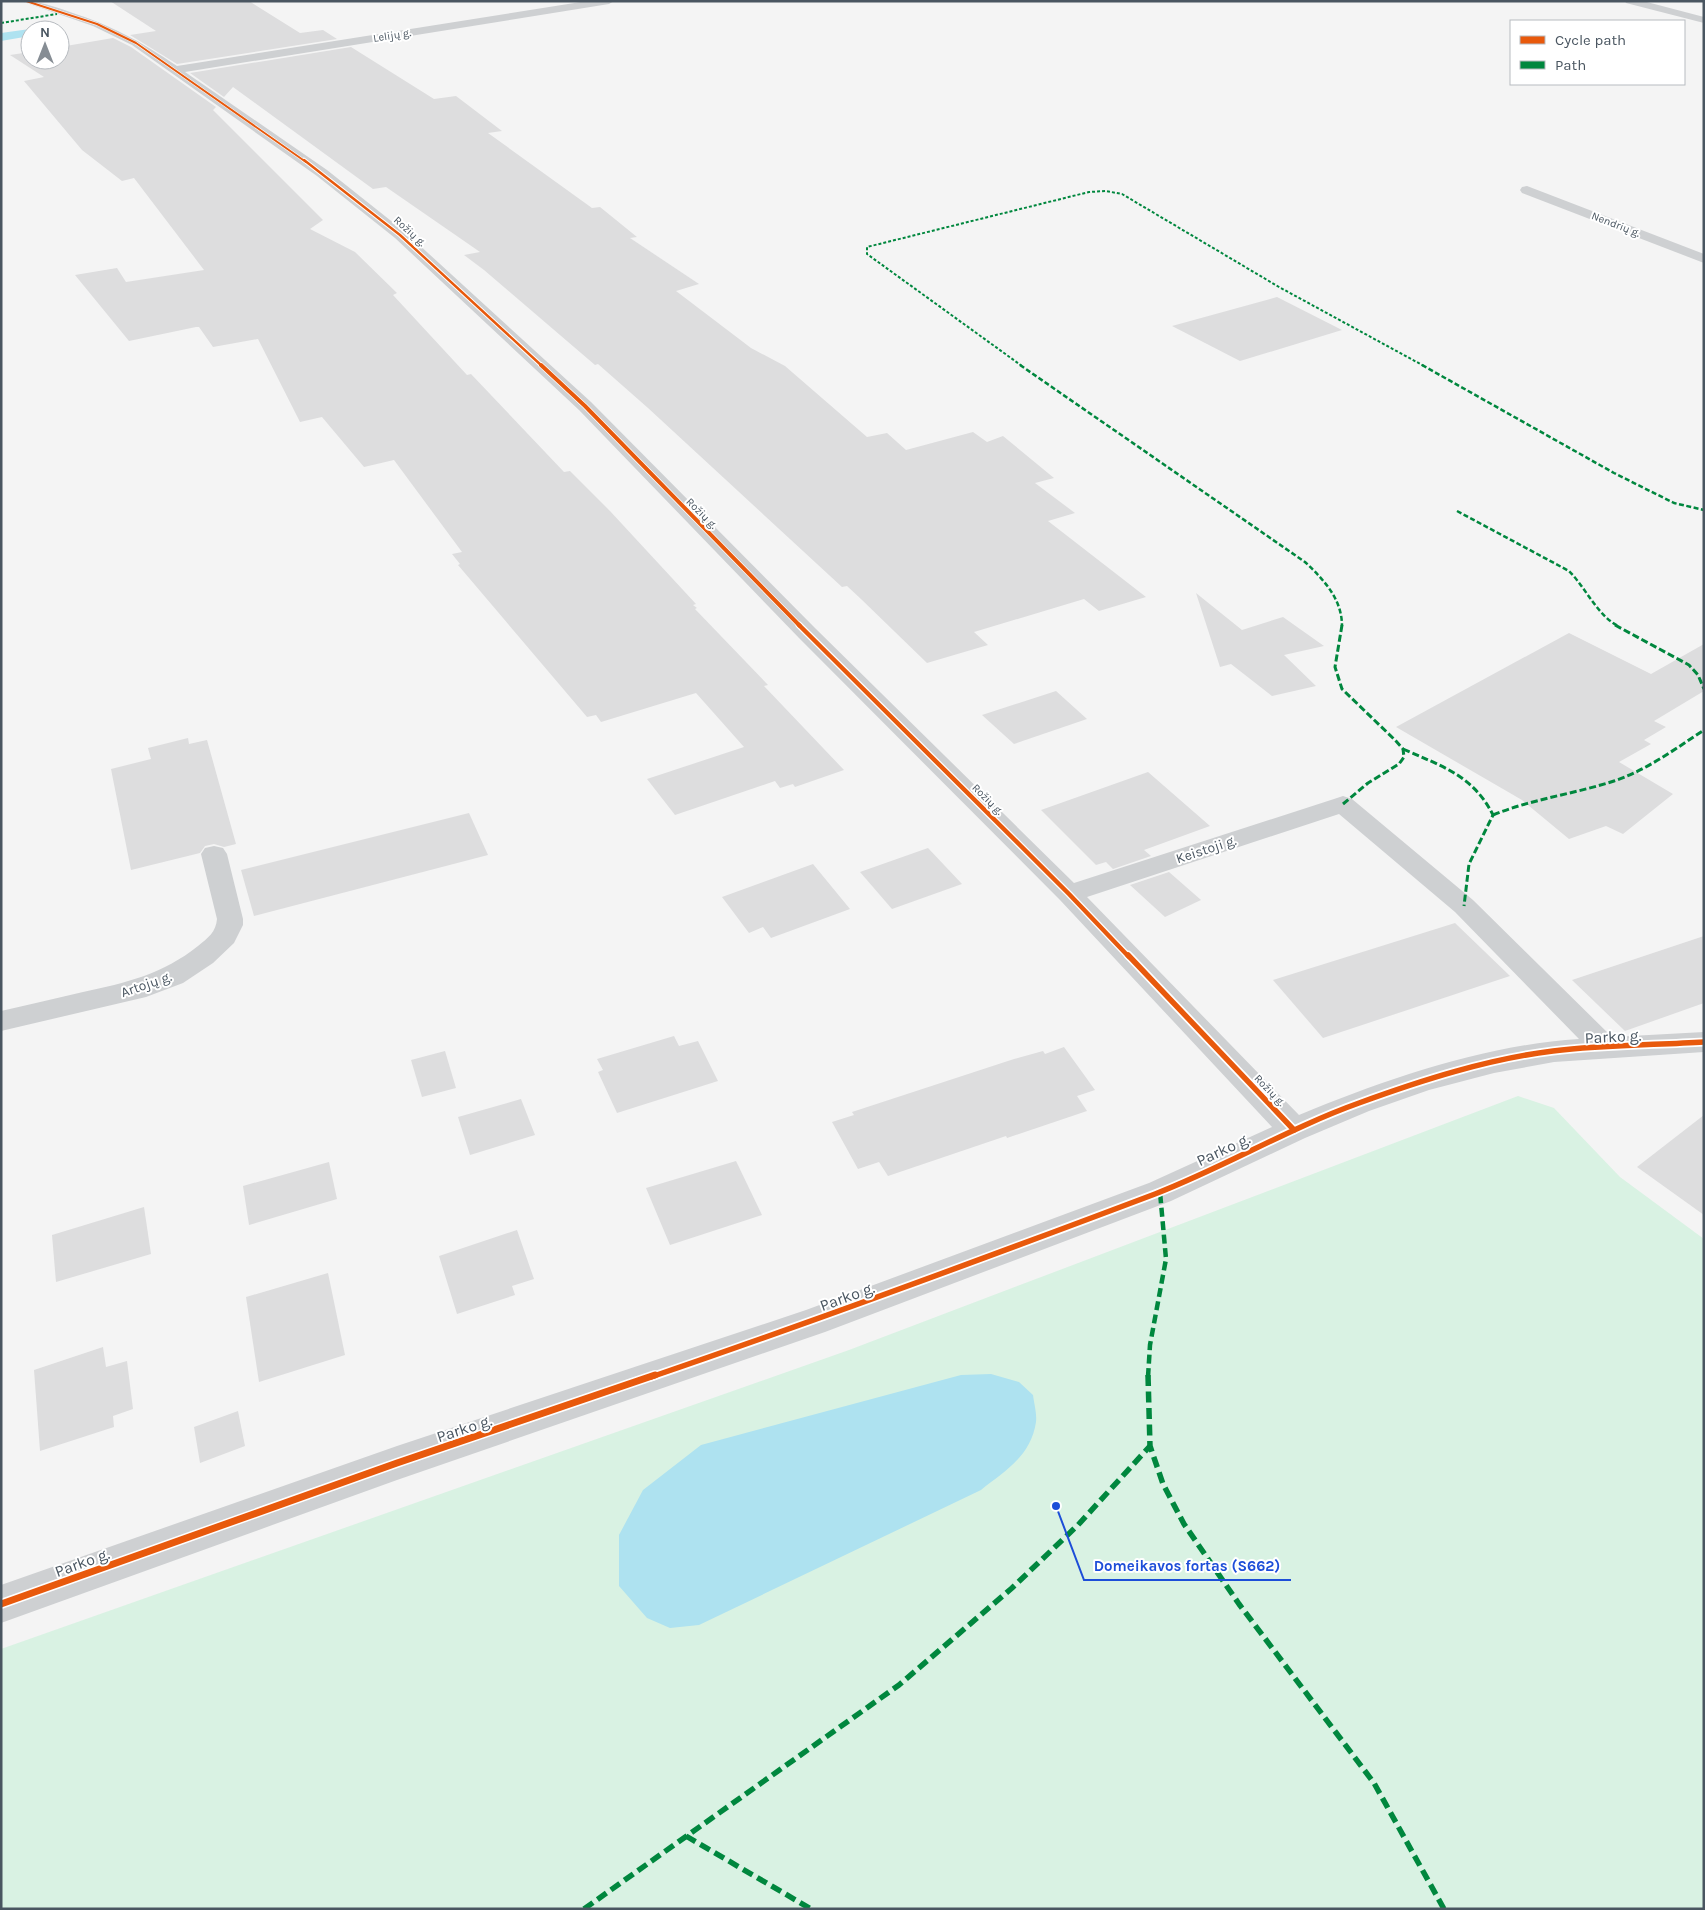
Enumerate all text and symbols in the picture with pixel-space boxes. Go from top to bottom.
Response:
north arrow [20,20,70,70]
legend [1510,20,1685,85]
text: N [40,24,50,41]
street label: Lelijų g. [372,26,412,45]
text: Cycle path [1555,31,1626,49]
text: Path [1555,56,1586,74]
street label: Nendrių g. [1590,209,1642,240]
street label: Rožių g. [391,214,428,249]
street label: Rožių g. [683,495,720,532]
street label: Rožių g. [969,781,1006,818]
street label: Keistoji g. [1174,832,1239,867]
street label: Artojų g. [119,968,174,1001]
street label: Parko g. [1584,1026,1642,1047]
street label: Rožių g. [1252,1072,1288,1109]
street label: Parko g. [1193,1129,1253,1170]
street label: Parko g. [817,1278,877,1315]
street label: Parko g. [434,1411,494,1446]
street label: Parko g. [52,1544,112,1581]
callout: Domeikavos fortas (S662) [1084,1550,1291,1580]
text: Domeikavos fortas (S662) [1094,1557,1280,1575]

